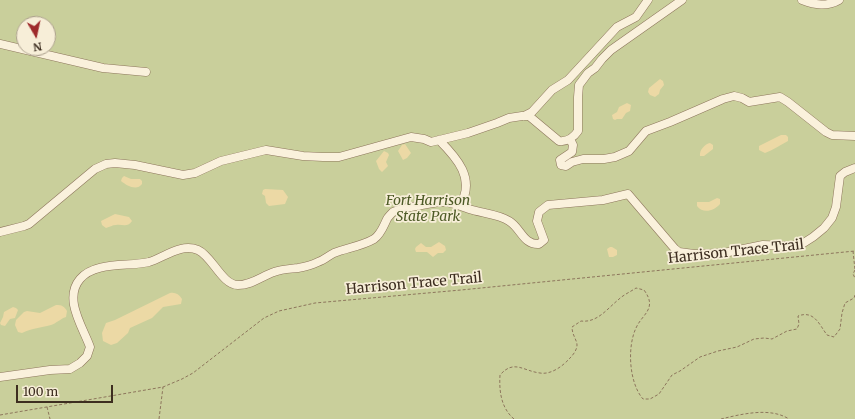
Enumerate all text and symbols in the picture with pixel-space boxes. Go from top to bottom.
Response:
north arrow [16,16,56,56]
text: N [32,39,43,54]
park label: Fort Harrison State Park [386,193,470,226]
street label: Harrison Trace Trail [667,237,805,267]
street label: Harrison Trace Trail [345,270,483,298]
scale bar [18,377,115,403]
text: 100 m [23,384,58,399]

